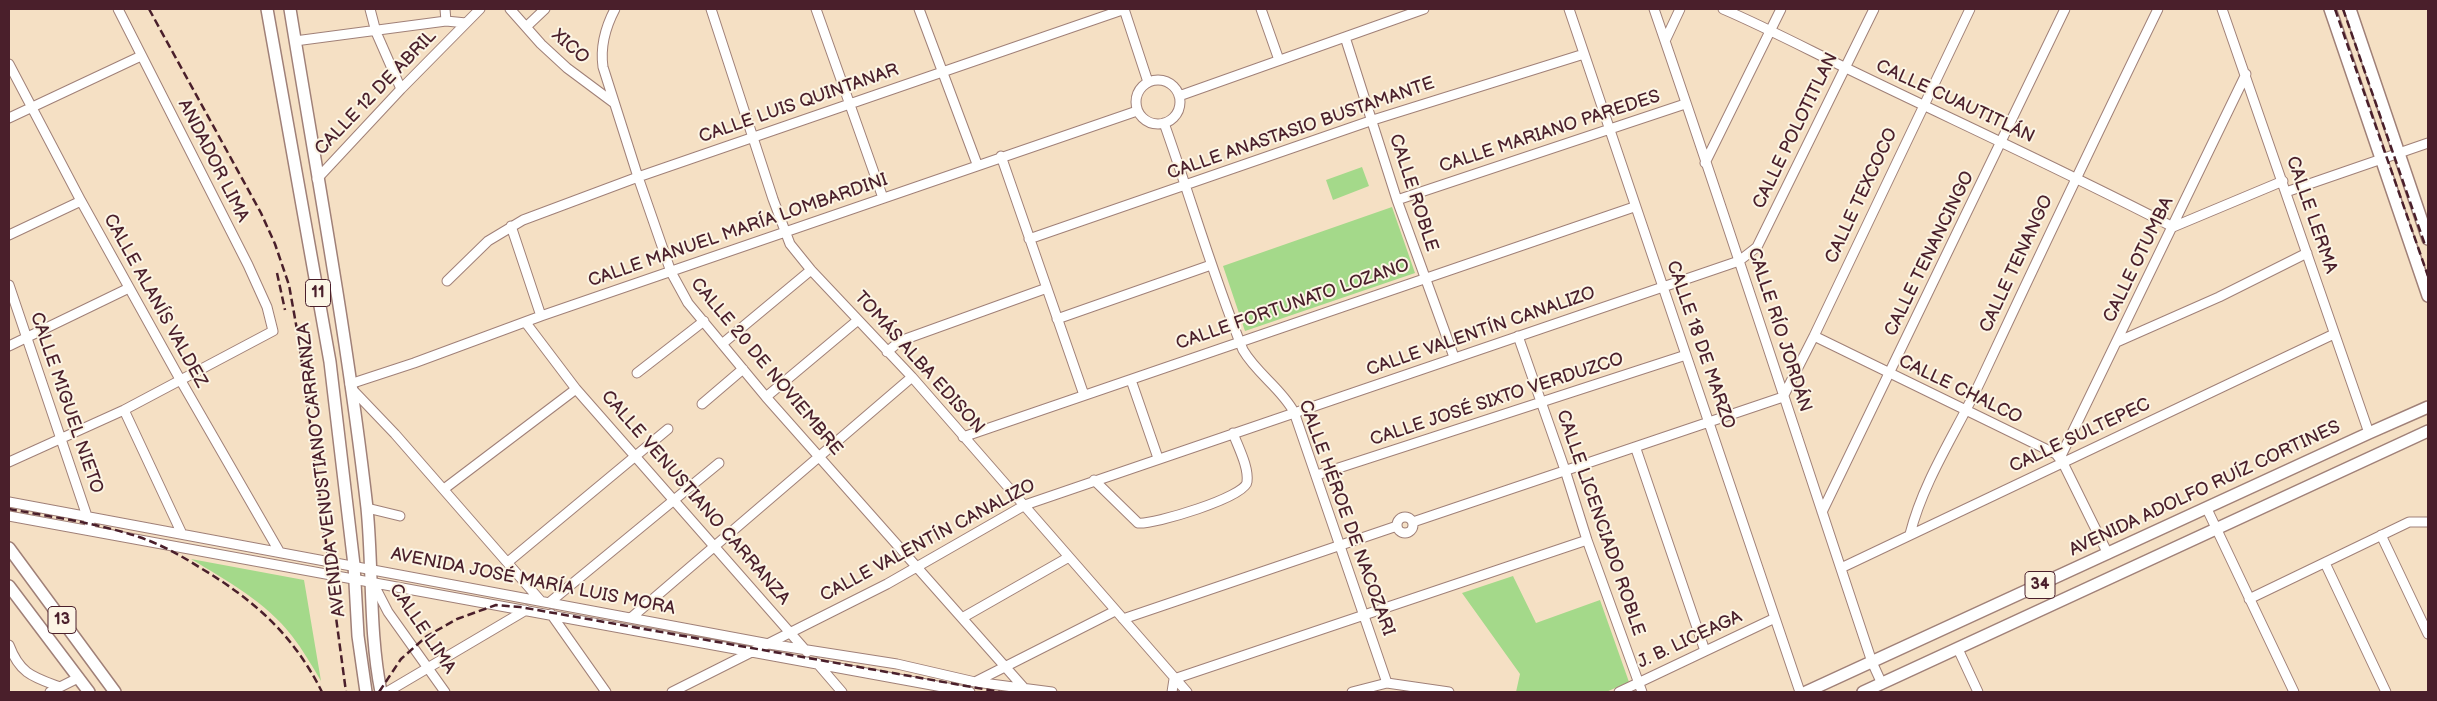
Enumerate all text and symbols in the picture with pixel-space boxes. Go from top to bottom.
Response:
street label: XICO [547,25,593,69]
street label: CALLE 12 DE ABRIL [311,26,441,160]
street label: CALLE POLOTITLAN [1749,49,1843,213]
street label: CALLE CUAUTITLÁN [1872,56,2038,148]
street label: CALLE LUIS QUINTANAR [696,60,902,148]
street label: CALLE ANASTASIO BUSTAMANTE [1165,73,1437,185]
street label: CALLE MARIANO PAREDES [1437,86,1663,178]
street label: ANDADOR LIMA [173,96,253,226]
street label: CALLE TEXCOCO [1821,125,1903,267]
street label: CALLE ROBLE [1384,132,1442,254]
street label: CALLE LERMA [2281,153,2341,277]
street label: CALLE TENANCINGO [1881,168,1979,340]
street label: CALLE MANUEL MARÍA LOMBARDINI [585,169,891,293]
street label: CALLE TENANGO [1976,192,2058,336]
street label: CALLE OTUMBA [2099,194,2179,326]
street label: CALLE ALANÍS VALDEZ [98,210,212,392]
street label: CALLE RÍO JORDÁN [1742,245,1816,415]
street label: CALLE FORTUNATO LOZANO [1173,255,1413,355]
street label: CALLE 18 DE MARZO [1661,258,1739,432]
street label: CALLE 20 DE NOVIEMBRE [685,274,847,460]
road number: 11 [306,280,330,306]
street label: CALLE VALENTÍN CANALIZO [1364,283,1598,381]
street label: TOMÁS ALBA EDISON [849,287,989,439]
street label: CALLE MIGUEL NIETO [25,309,107,497]
street label: AVENIDA VENUSTIANO CARRANZA [293,322,351,618]
street label: CALLE JOSÉ SIXTO VERDUZCO [1367,349,1627,451]
street label: CALLE CHALCO [1895,351,2025,429]
street label: CALLE VENUSTIANO CARRANZA [596,386,794,610]
street label: CALLE SULTEPEC [2006,394,2154,478]
street label: CALLE HÉROE DE NACOZARI [1293,397,1399,639]
street label: CALLE LICENCIADO ROBLE [1551,407,1649,639]
street label: AVENIDA ADOLFO RUÍZ CORTINES [2066,417,2344,561]
street label: CALLE VALENTÍN CANALIZO [817,475,1039,607]
street label: AVENIDA JOSÉ MARÍA LUIS MORA [389,544,677,620]
road number: 34 [2025,572,2055,598]
street label: CALLE LIMA [384,580,460,678]
road number: 13 [48,606,76,634]
street label: J. B. LICEAGA [1634,606,1746,674]

